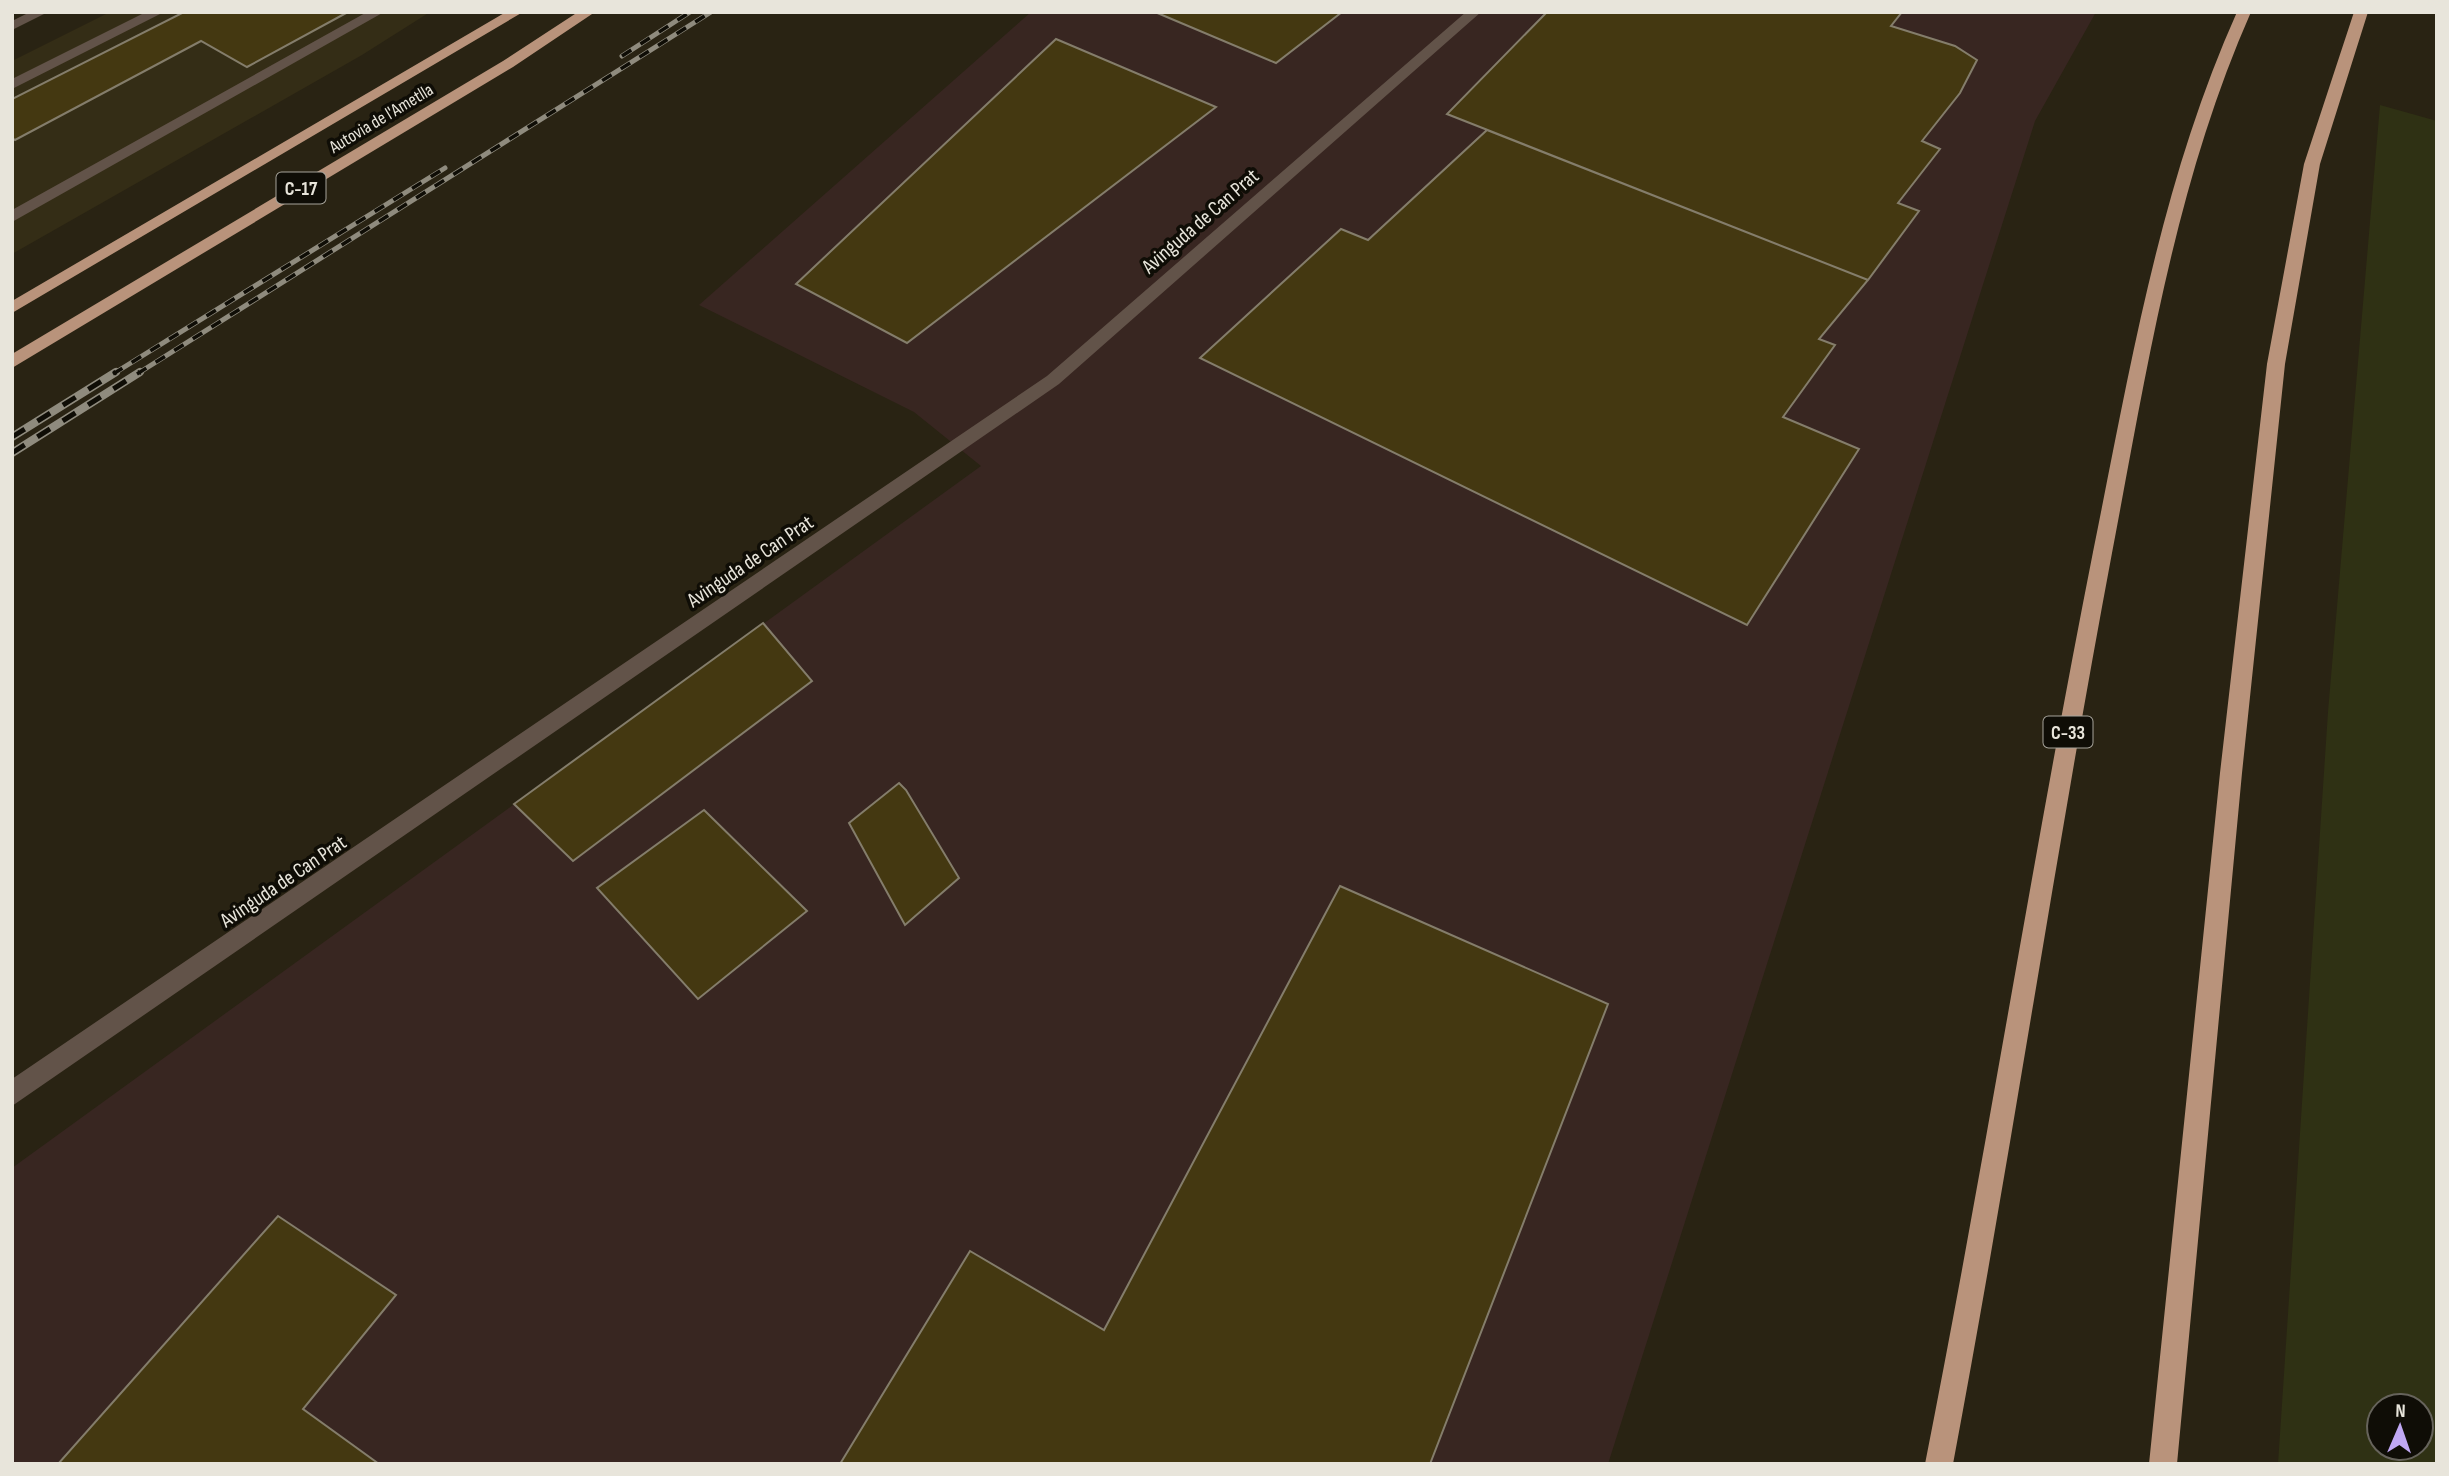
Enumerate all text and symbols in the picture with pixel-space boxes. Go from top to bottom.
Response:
street label: Autovia de l'Ametlla [325,79,437,158]
street label: Avinguda de Can Prat [1136,164,1264,280]
road number: C-17 [276,172,326,204]
street label: Avinguda de Can Prat [682,510,818,613]
road number: C-33 [2044,716,2092,748]
street label: Avinguda de Can Prat [215,830,351,933]
north arrow [2365,1392,2435,1462]
text: N [2395,1400,2406,1423]

